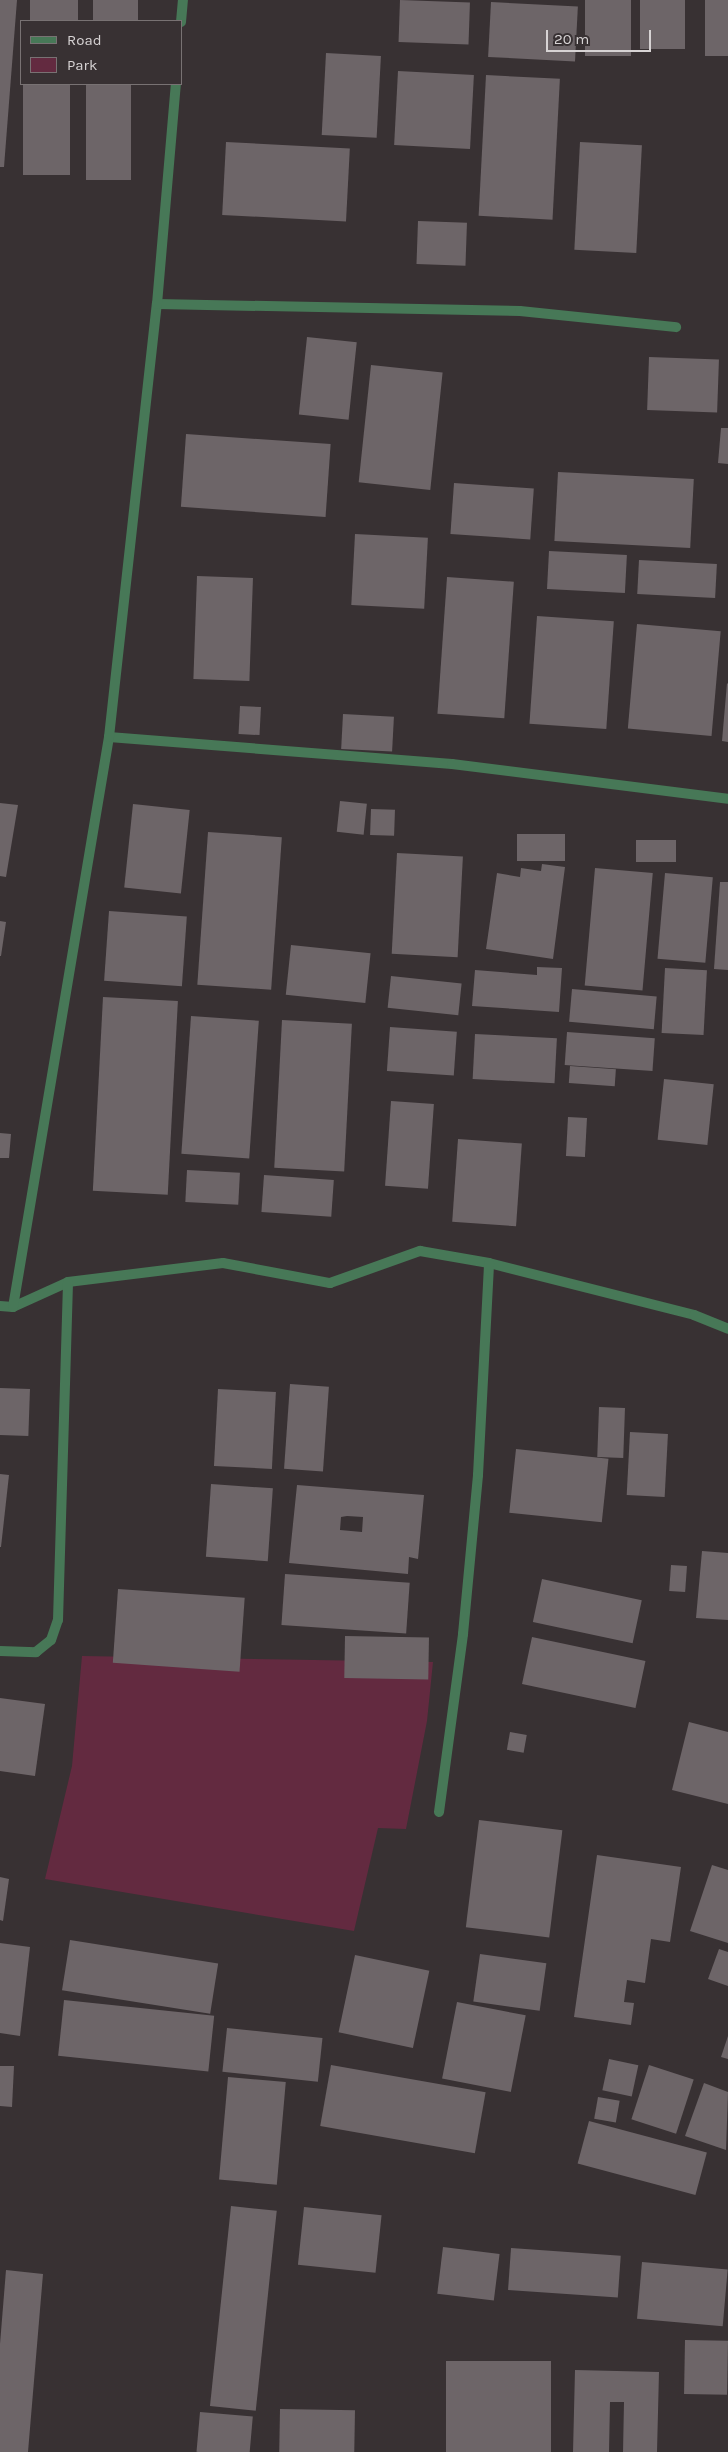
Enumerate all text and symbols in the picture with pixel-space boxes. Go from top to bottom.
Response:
legend [20,20,182,85]
scale bar [548,20,653,52]
text: 20 m [554,30,589,48]
text: Road [67,31,102,49]
text: Park [67,56,97,74]

